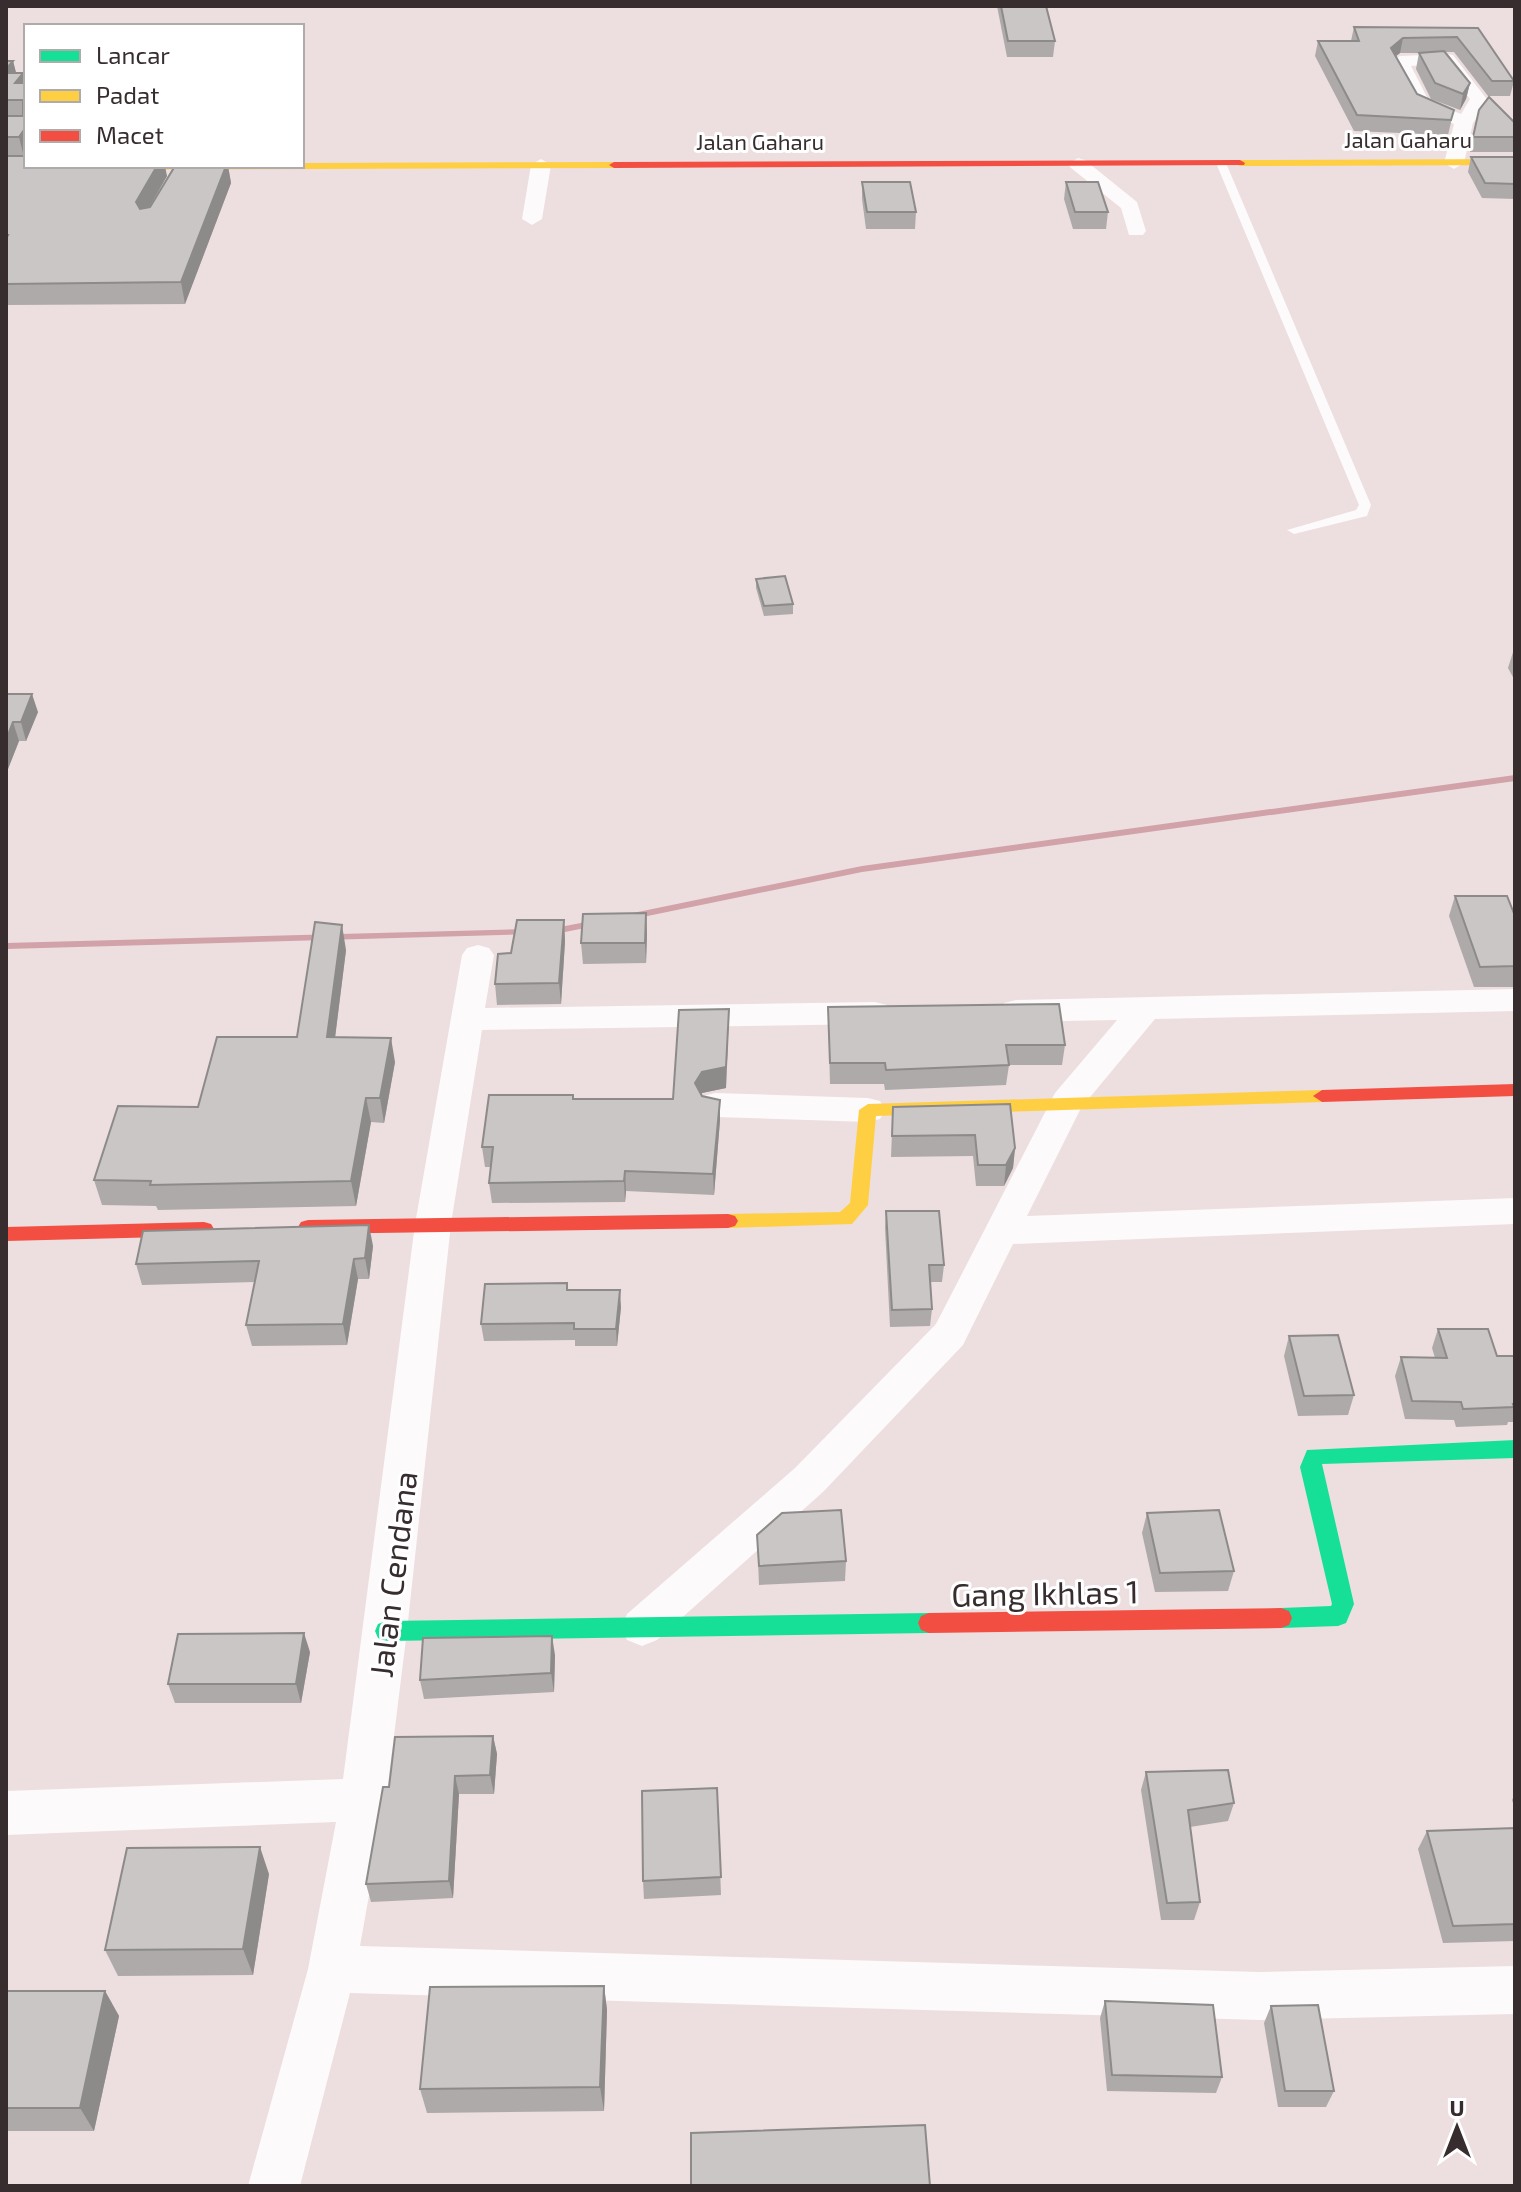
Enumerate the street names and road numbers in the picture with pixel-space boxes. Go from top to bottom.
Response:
street label: Jalan Gaharu [1344,126,1472,152]
street label: Jalan Gaharu [696,128,824,154]
street label: Jalan Cendana [361,1469,423,1679]
street label: Gang Ikhlas 1 [951,1571,1139,1613]

